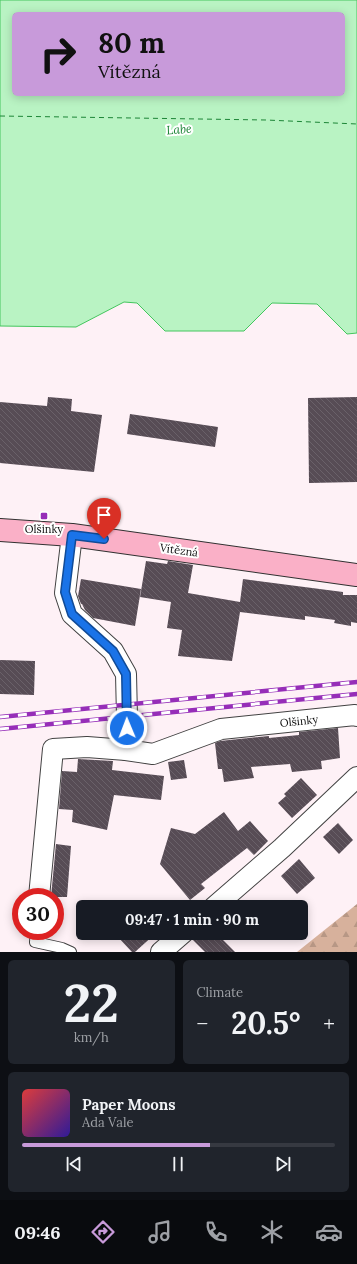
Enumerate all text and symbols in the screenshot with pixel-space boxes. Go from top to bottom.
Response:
text: 80 m [98,25,165,61]
icon: right [32,28,84,80]
text: Vítězná [98,60,161,83]
water label: Labe [166,120,193,138]
pin [87,498,121,539]
icon: arrive [93,504,115,526]
marker: Olšinky [39,511,49,521]
place label: Olšinky [25,522,63,536]
street label: Vítězná [158,540,199,560]
position arrow [106,707,148,749]
street label: Olšinky [279,712,319,730]
speed limit sign: 30 [12,888,64,940]
text: 09:47 · 1 min · 90 m [125,910,259,929]
text: 22 [64,970,119,1036]
text: Climate [197,984,243,1001]
text: 20.5° [231,1004,300,1042]
text: − [197,1009,208,1037]
text: + [323,1009,335,1037]
text: km/h [74,1029,109,1046]
text: Paper Moons [82,1095,176,1114]
text: Ada Vale [82,1114,134,1131]
icon: previous [63,1153,85,1175]
icon: pause [167,1153,189,1175]
icon: next [272,1153,294,1175]
icon: directions [89,1218,117,1246]
icon: music [146,1218,174,1246]
icon: phone [202,1218,230,1246]
icon: climate [258,1218,286,1246]
icon: car [315,1218,343,1246]
text: 09:46 [14,1221,61,1244]

